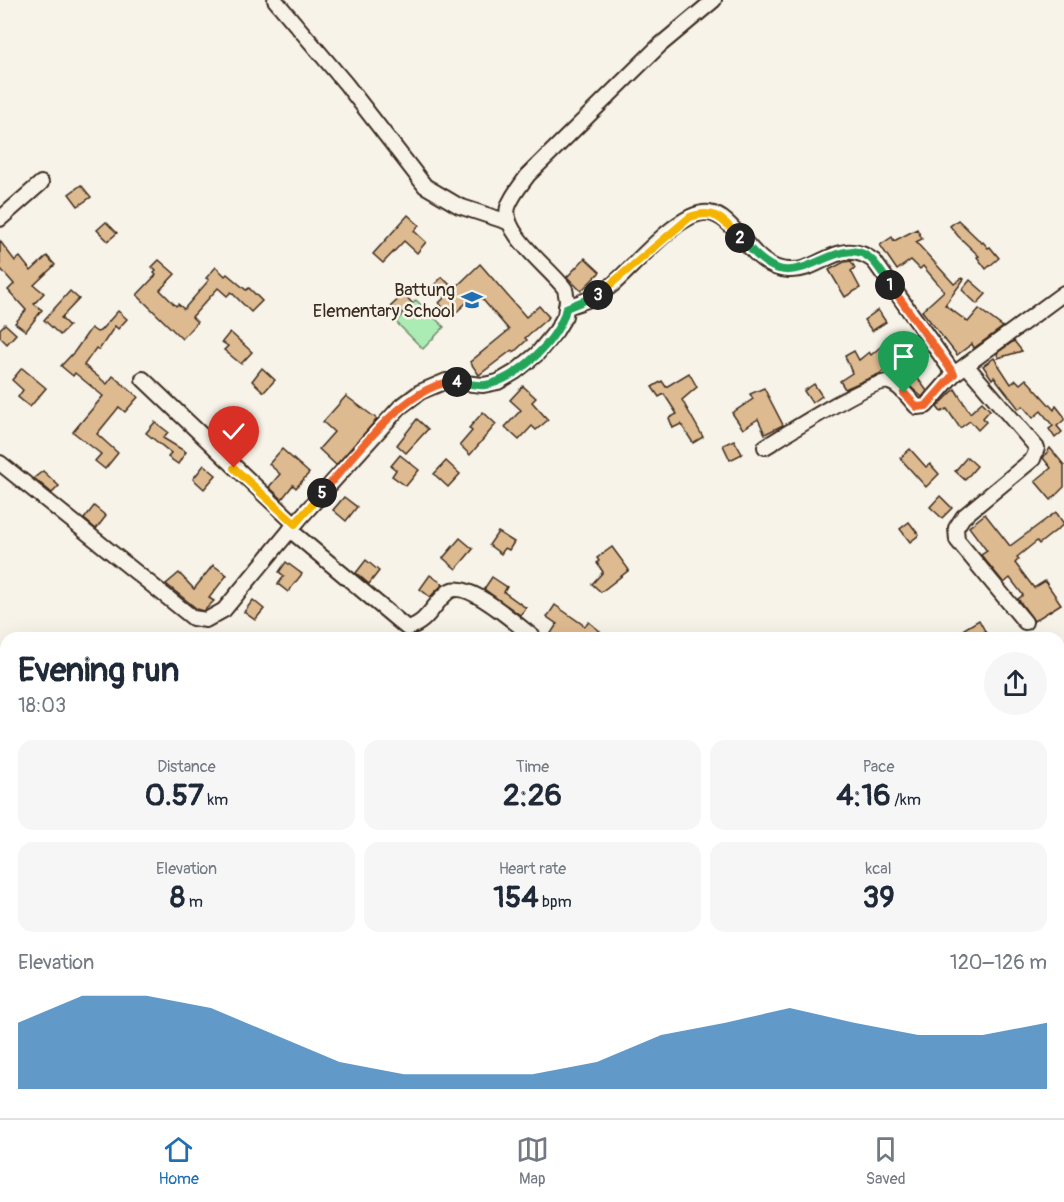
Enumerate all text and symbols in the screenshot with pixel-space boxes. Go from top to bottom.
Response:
pin: 2 [725,223,755,253]
text: 2 [736,228,744,248]
pin: 1 [875,270,905,300]
text: 1 [887,275,893,295]
place label: Battung Elementary School [313,279,455,323]
pin: 3 [583,280,613,310]
text: 3 [594,285,602,305]
school or university icon: Battung Elementary School [460,288,484,312]
pin [878,331,929,393]
icon: arrive [887,340,920,373]
pin: 4 [442,367,472,397]
text: 4 [452,372,462,392]
pin [208,406,259,468]
icon: check [217,415,250,448]
pin: 5 [307,478,337,508]
text: 5 [318,483,326,503]
text: Evening run [18,650,179,691]
button: share [984,652,1047,715]
text: 18:03 [18,693,66,718]
text: Distance [157,757,216,777]
text: Time [516,757,549,777]
text: Pace [863,757,894,777]
text: 0.57 [145,777,204,814]
text: 2:26 [503,777,562,814]
text: 4:16 [836,777,891,814]
text: km [204,790,228,810]
text: /km [891,790,921,810]
text: Elevation [156,859,217,879]
text: Heart rate [499,859,566,879]
text: kcal [865,859,892,879]
text: 8 [170,879,185,916]
text: 154 [493,879,539,916]
text: 39 [862,879,895,916]
text: m [185,892,203,912]
text: bpm [539,892,572,912]
text: Elevation [18,950,94,975]
text: 120–126 m [950,950,1047,975]
tab: Home [158,1133,199,1189]
tab: Map [516,1133,549,1189]
tab: Saved [866,1133,906,1189]

